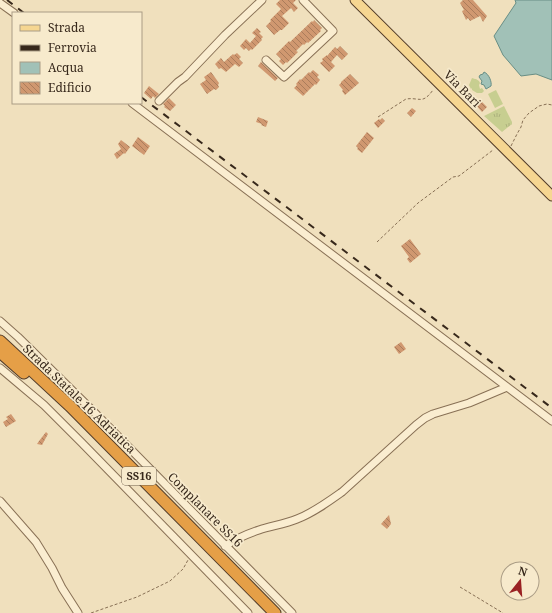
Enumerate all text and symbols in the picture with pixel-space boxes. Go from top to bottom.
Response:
legend [12,12,142,104]
text: Strada [48,19,85,36]
text: Ferrovia [48,39,97,56]
text: Acqua [48,59,84,76]
street label: Via Bari [440,66,485,111]
text: Edificio [48,79,91,96]
street label: Strada Statale 16 Adriatica [19,340,140,457]
road number: SS16 [122,467,156,485]
street label: Complanare SS16 [164,468,247,551]
north arrow [500,561,540,601]
text: N [517,563,530,579]

